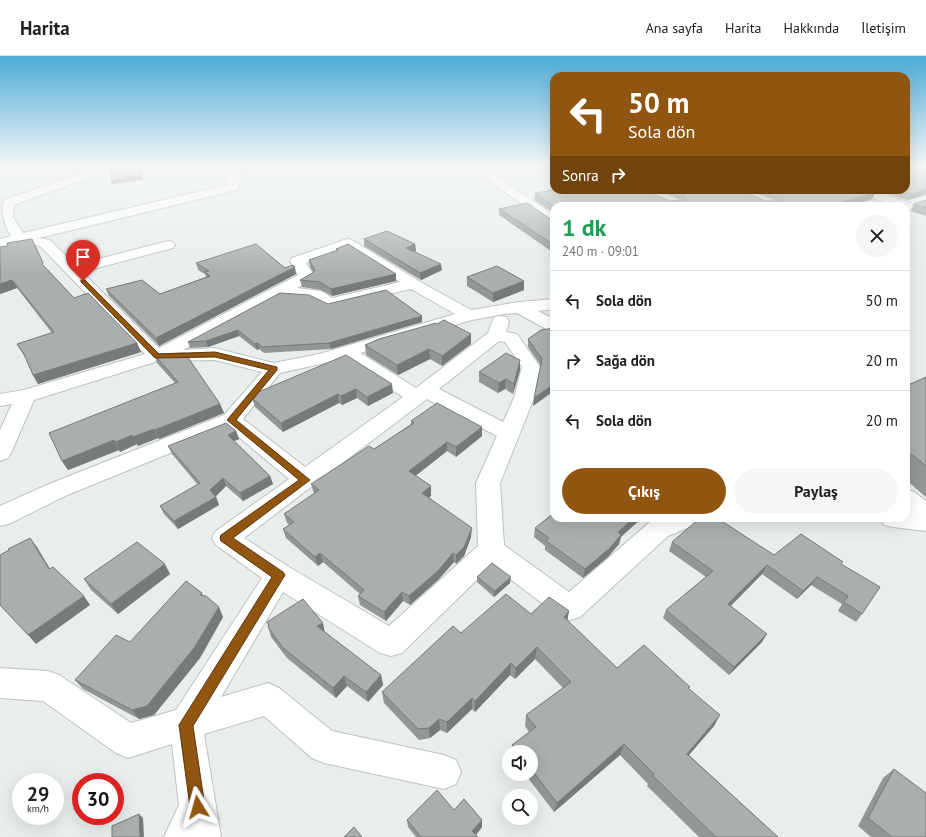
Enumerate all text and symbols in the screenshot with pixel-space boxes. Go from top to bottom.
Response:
text: Harita [20,16,70,40]
text: Ana sayfa [646,19,703,37]
text: Harita [725,19,762,37]
text: Hakkında [784,19,839,37]
text: İletişim [861,19,906,37]
text: 50 m [628,84,689,121]
icon: left [562,88,614,140]
text: Sola dön [628,120,695,143]
icon: right [607,164,629,186]
text: Sonra [562,166,599,185]
text: 1 dk [562,212,606,243]
button: close [856,215,898,257]
pin [66,240,100,281]
text: 240 m · 09:01 [562,243,639,260]
icon: arrive [72,246,94,268]
icon: left [562,290,584,312]
text: Sola dön [596,291,652,310]
text: 50 m [865,291,898,310]
icon: right [562,350,584,372]
text: Sağa dön [596,351,655,370]
text: 20 m [865,351,898,370]
icon: left [562,410,584,432]
text: Sola dön [596,411,652,430]
text: 20 m [865,411,898,430]
button: Çıkış [562,468,726,514]
button: Paylaş [734,468,898,514]
map controls [502,745,538,825]
button: sound [502,745,538,781]
speed limit sign: 30 [72,773,124,825]
text: 29 [27,781,49,807]
position arrow [177,786,219,828]
button: search [502,789,538,825]
text: km/h [27,802,49,815]

